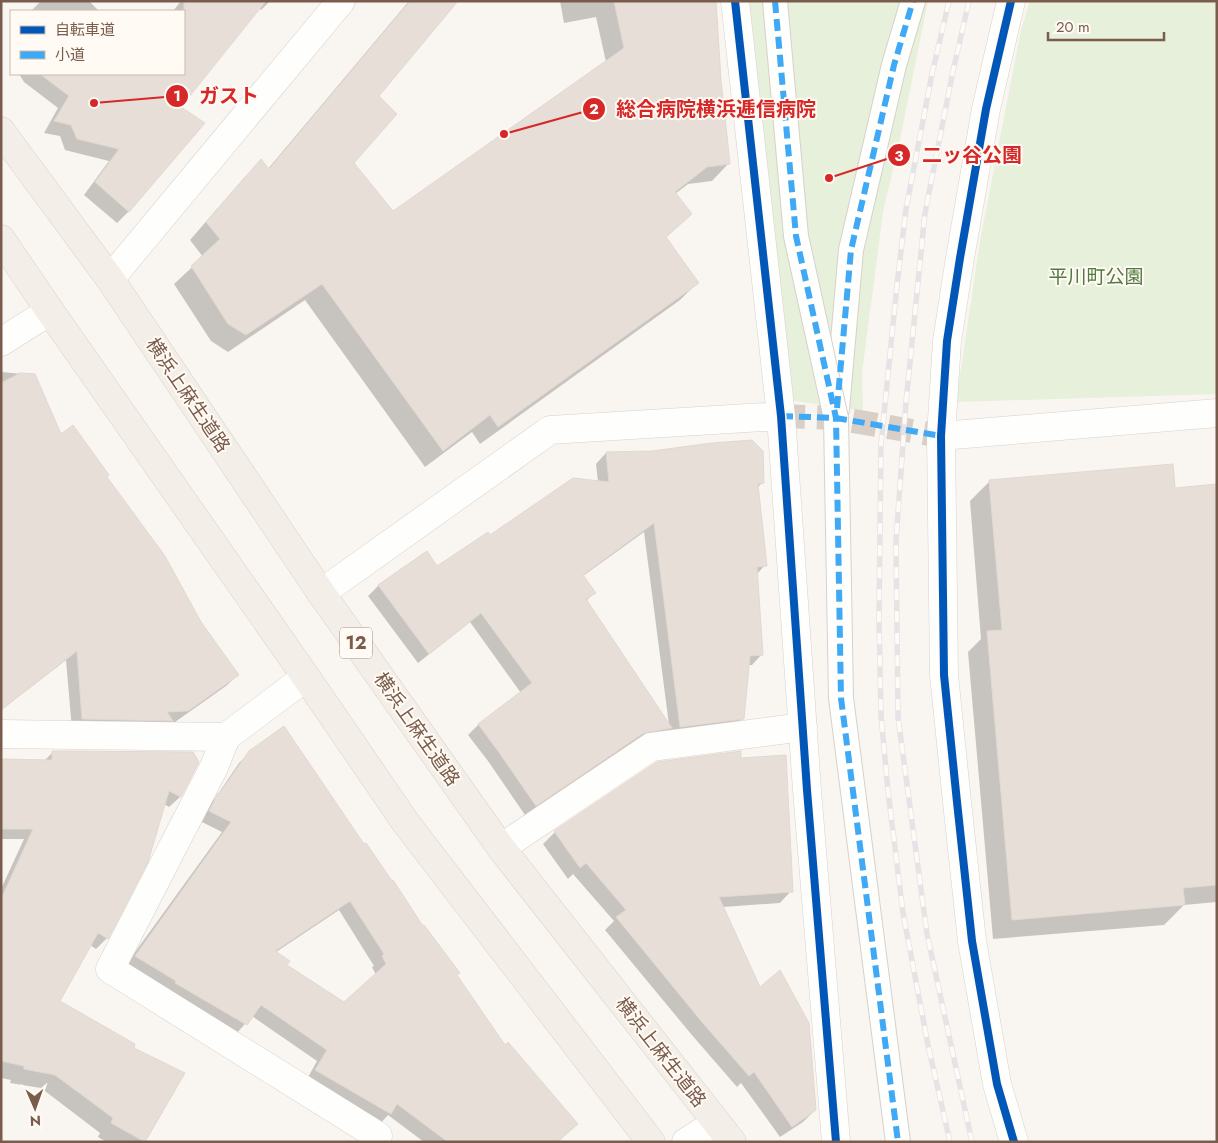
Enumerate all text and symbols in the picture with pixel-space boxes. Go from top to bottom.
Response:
legend [10,10,185,75]
scale bar [1048,10,1164,42]
text: 20 m [1056,16,1090,38]
text: 自転車道 [55,19,115,41]
text: 小道 [55,44,85,66]
callout: ガスト [164,78,269,113]
text: ガスト [199,82,259,111]
text: 1 [173,85,181,107]
callout: 総合病院横浜逓信病院 [581,92,826,127]
text: 総合病院横浜逓信病院 [616,95,816,124]
text: 2 [589,98,599,120]
callout: 二ッ谷公園 [887,138,1032,173]
text: 二ッ谷公園 [922,141,1022,170]
text: 3 [894,145,904,167]
park label: 平川町公園 [1048,263,1144,290]
street label: 横浜上麻生道路 [140,332,236,458]
road number: 12 [340,628,372,658]
street label: 横浜上麻生道路 [368,667,466,791]
street label: 横浜上麻生道路 [609,991,713,1113]
north arrow [10,1083,60,1133]
text: N [30,1111,41,1131]

